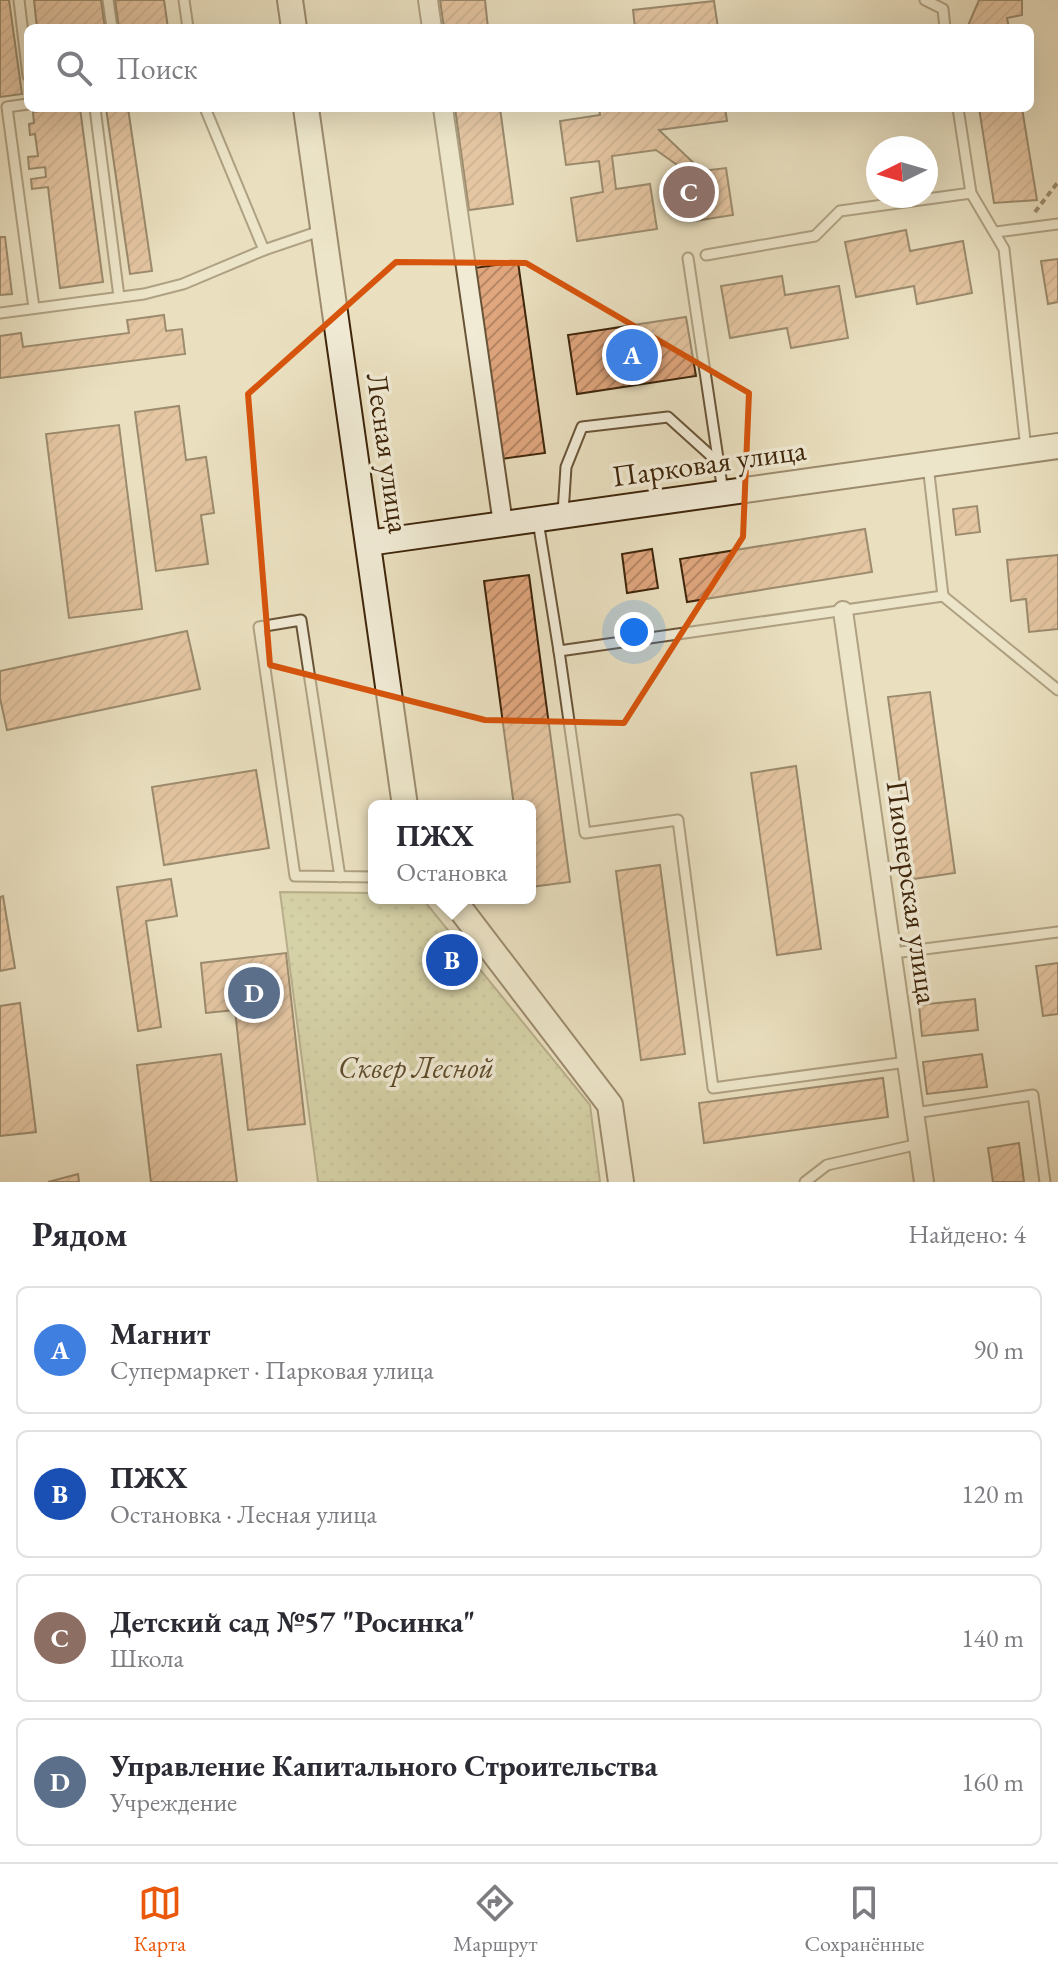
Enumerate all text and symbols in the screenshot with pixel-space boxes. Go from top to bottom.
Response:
search box [24,24,1034,112]
icon: search [52,46,96,90]
text: Поиск [116,49,198,88]
north arrow [866,136,938,208]
pin: C [663,162,715,222]
pin: A [606,325,658,385]
street label: Лесная улица [358,370,419,536]
street label: Парковая улица [610,430,808,495]
your location [614,612,654,652]
street label: Пионерская улица [877,778,948,1006]
popup [368,800,536,904]
text: ПЖХ [396,816,474,855]
text: Остановка [396,855,508,889]
pin: B [426,930,478,990]
pin: D [228,963,280,1023]
park label: Сквер Лесной [338,1048,494,1087]
text: Рядом [32,1212,127,1256]
text: Найдено: 4 [908,1217,1026,1251]
text: Магнит [110,1314,210,1353]
text: A [51,1333,69,1367]
text: 90 m [974,1333,1024,1367]
text: Супермаркет · Парковая улица [110,1353,434,1387]
text: ПЖХ [110,1458,188,1497]
text: B [52,1477,68,1511]
text: 120 m [961,1477,1024,1511]
text: Остановка · Лесная улица [110,1497,377,1531]
text: Детский сад №57 "Росинка" [110,1602,475,1641]
text: C [51,1621,69,1655]
text: 140 m [961,1621,1024,1655]
text: Школа [110,1641,184,1675]
text: Управление Капитального Строительства [110,1746,658,1785]
text: D [50,1765,70,1799]
text: 160 m [961,1765,1024,1799]
text: Учреждение [110,1785,237,1819]
tab: Карта [134,1881,186,1958]
tab: Маршрут [453,1881,537,1958]
tab: Сохранённые [804,1881,924,1958]

